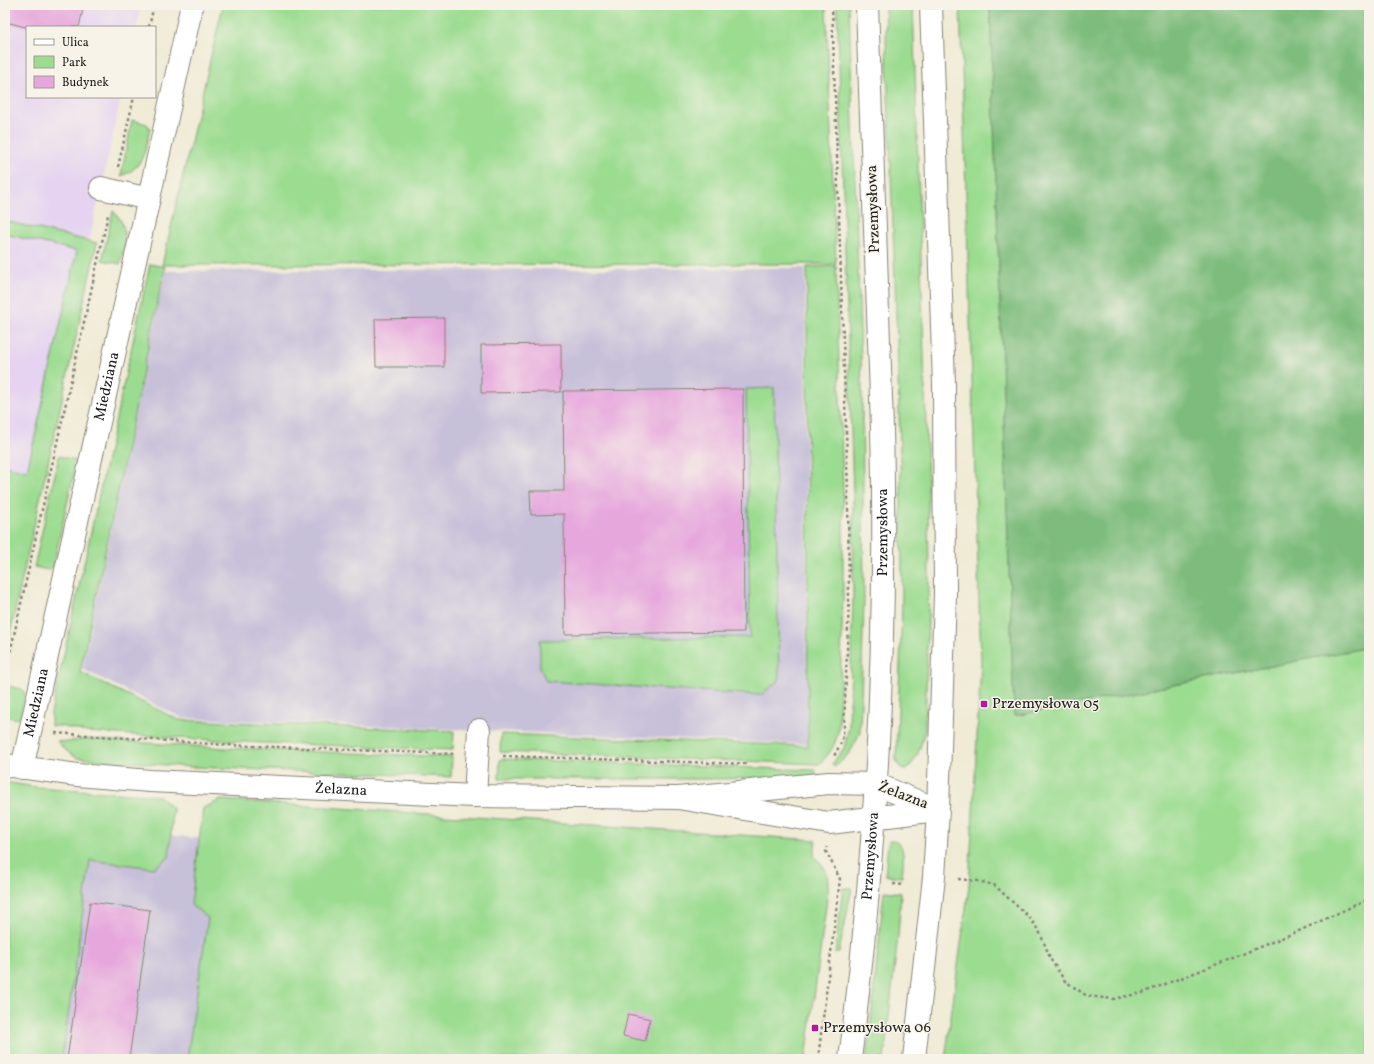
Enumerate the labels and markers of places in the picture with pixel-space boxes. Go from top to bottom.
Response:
place label: Przemysłowa 05 [992,694,1099,715]
marker: Przemysłowa 05 [979,699,989,709]
place label: Przemysłowa 06 [823,1018,931,1039]
marker: Przemysłowa 06 [810,1023,820,1033]

